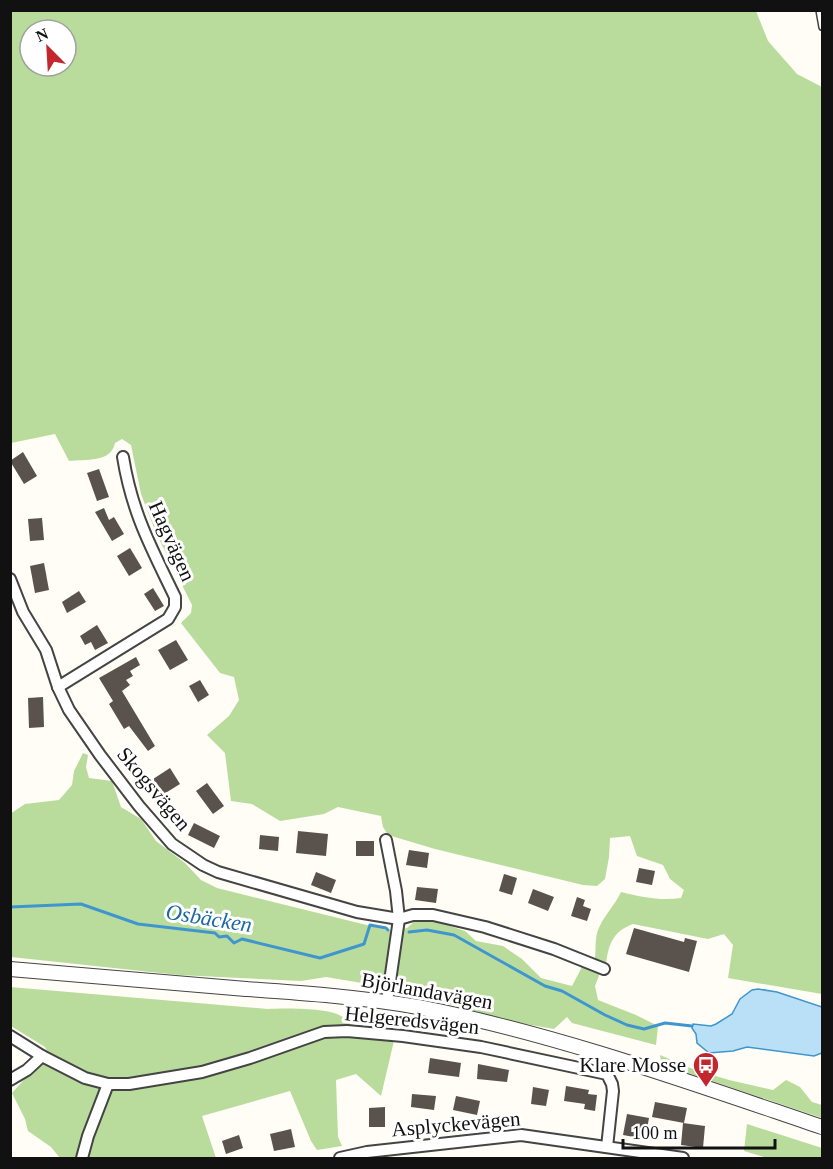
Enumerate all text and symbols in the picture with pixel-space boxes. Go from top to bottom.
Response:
north arrow [18,18,78,78]
text: N [33,24,51,45]
street label: Hagvägen [144,497,200,585]
street label: Skogsvägen [112,742,196,836]
water label: Osbäcken [164,899,254,937]
street label: Björlandavägen [359,968,495,1014]
street label: Helgeredsvägen [343,1001,481,1039]
bus stop icon: Klare Mosse [691,1050,721,1088]
place label: Klare Mosse [579,1053,686,1077]
street label: Asplyckevägen [390,1106,522,1142]
scale bar [623,1112,774,1150]
text: 100 m [632,1123,678,1143]

